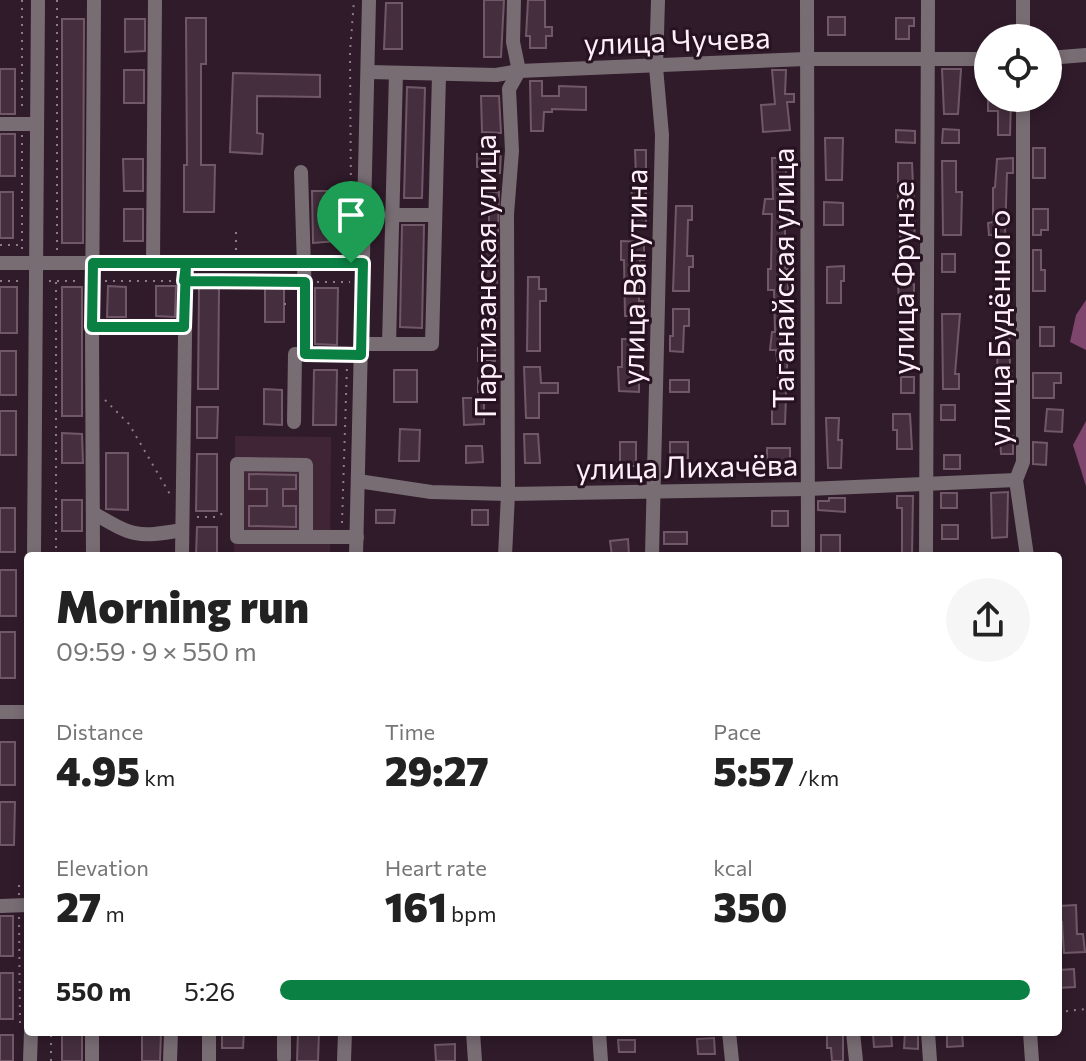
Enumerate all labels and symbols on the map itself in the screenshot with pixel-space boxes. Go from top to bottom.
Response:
street label: улица Чучева [583,17,771,61]
street label: Партизанская улица [465,134,502,418]
street label: Таганайская улица [763,148,800,408]
street label: улица Ватутина [613,169,653,385]
pin [317,181,385,263]
street label: улица Фрунзе [883,181,920,375]
street label: улица Будённого [979,210,1016,446]
street label: улица Лихачёва [576,445,798,485]

